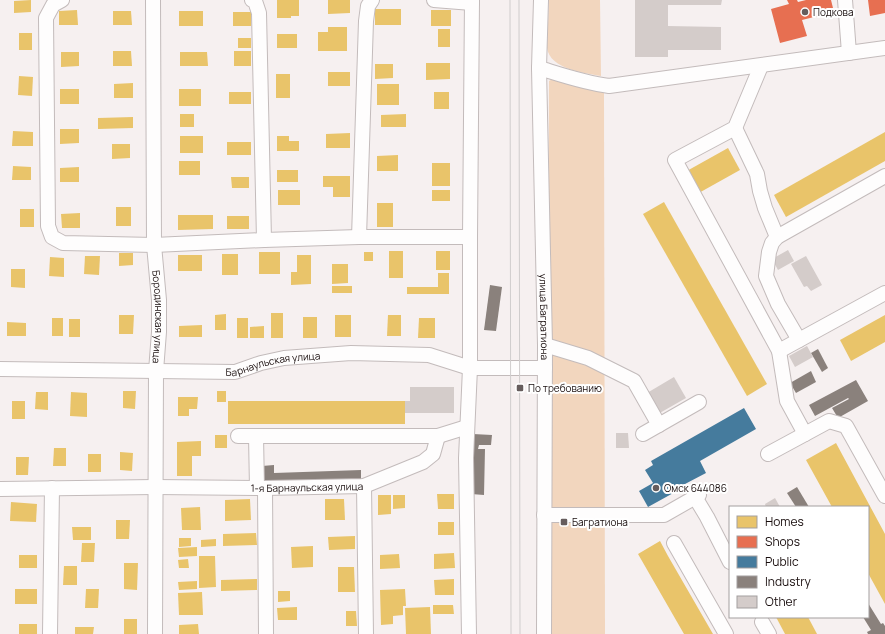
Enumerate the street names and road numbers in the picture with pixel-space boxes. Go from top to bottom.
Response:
street label: Бородинская улица [149,270,166,364]
street label: улица Багратиона [536,274,552,360]
street label: Барнаульская улица [225,348,321,379]
street label: 1-я Барнаульская улица [251,479,363,495]

